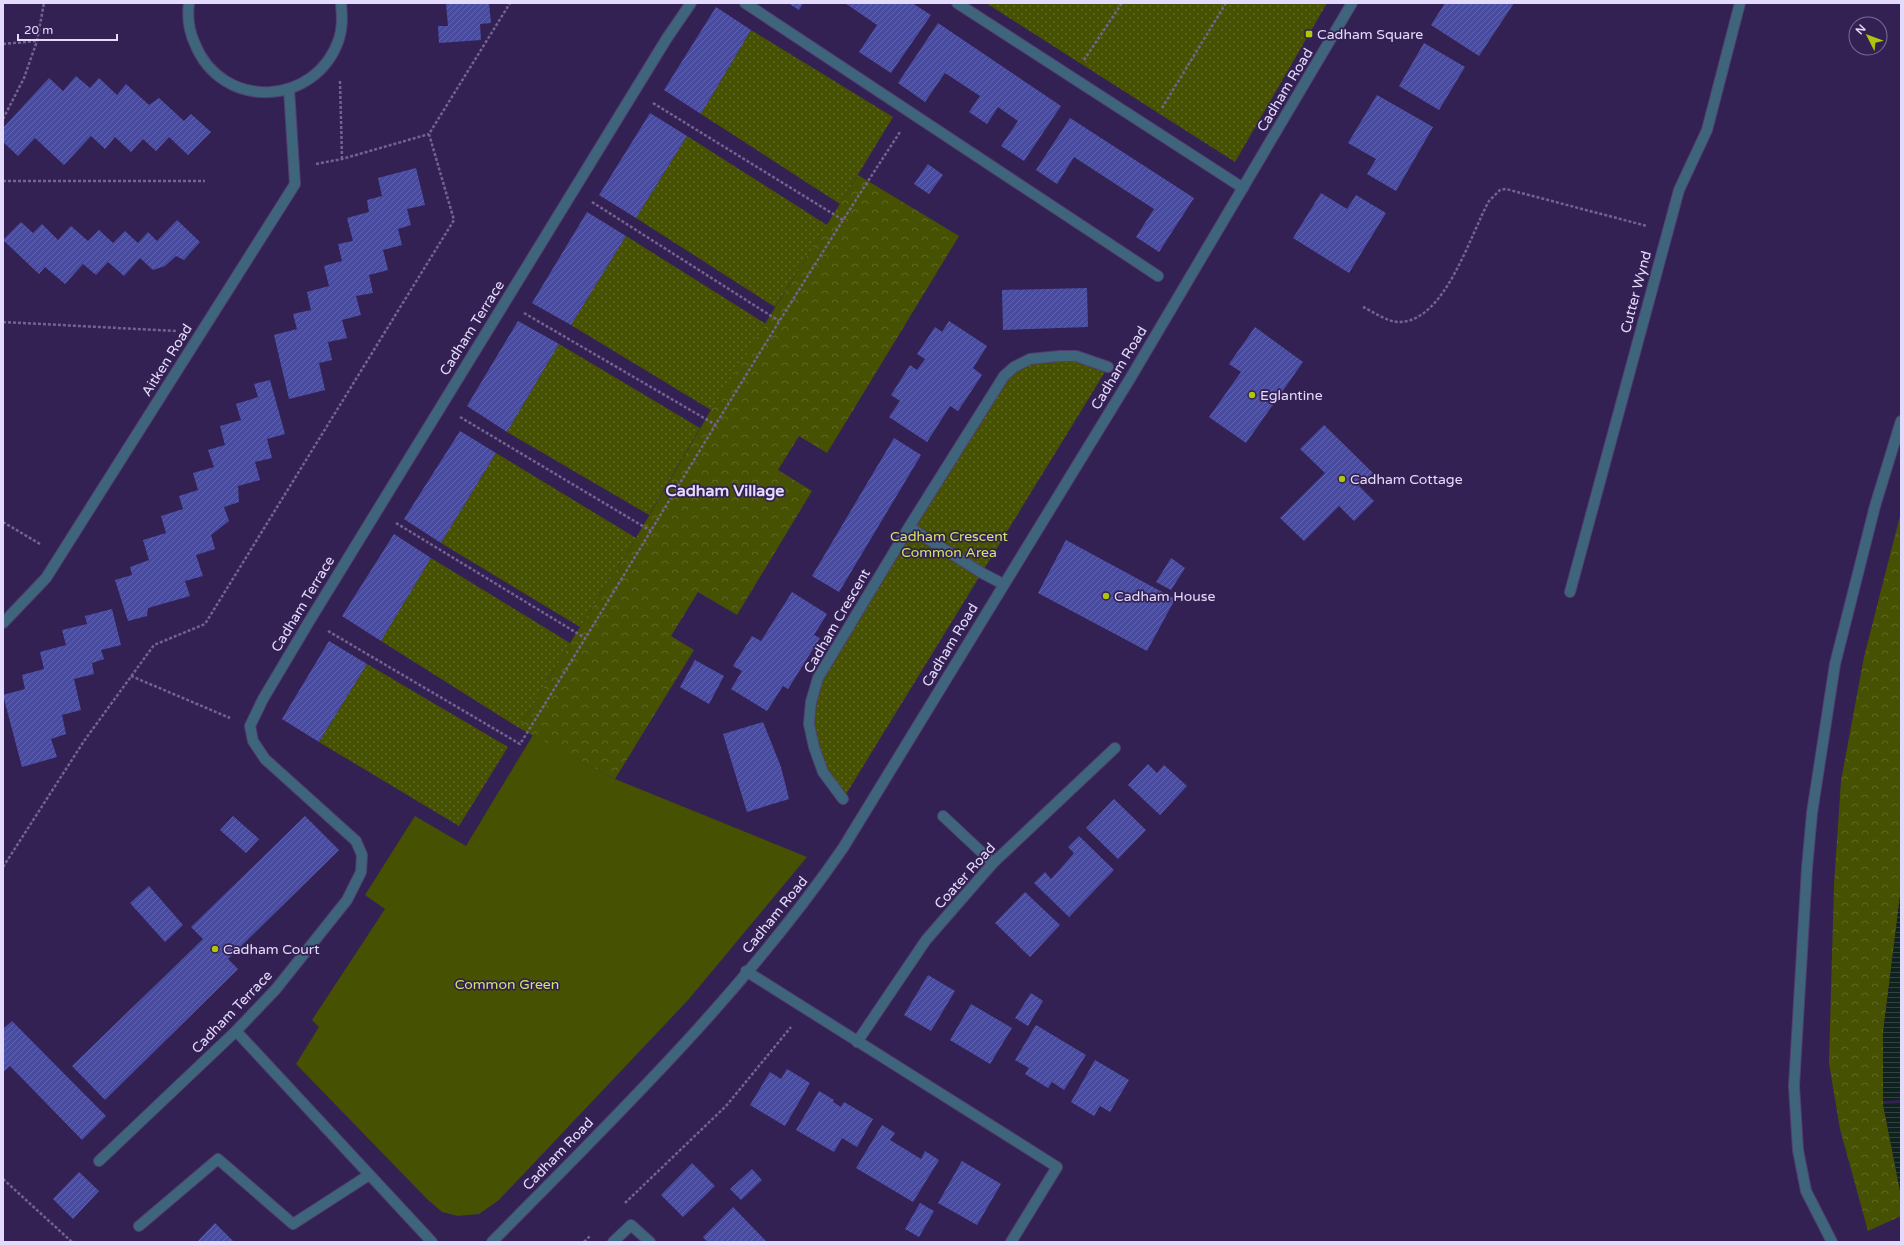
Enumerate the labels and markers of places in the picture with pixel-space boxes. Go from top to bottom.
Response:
place label: Cadham Square [1317,26,1423,43]
marker: Cadham Square [1304,29,1314,39]
place label: Eglantine [1260,387,1323,404]
marker: Eglantine [1247,390,1257,400]
place label: Cadham Cottage [1350,471,1463,488]
marker: Cadham Cottage [1337,474,1347,484]
place label: Cadham House [1114,588,1215,605]
marker: Cadham House [1101,591,1111,601]
place label: Cadham Court [223,941,320,958]
marker: Cadham Court [210,944,220,954]

